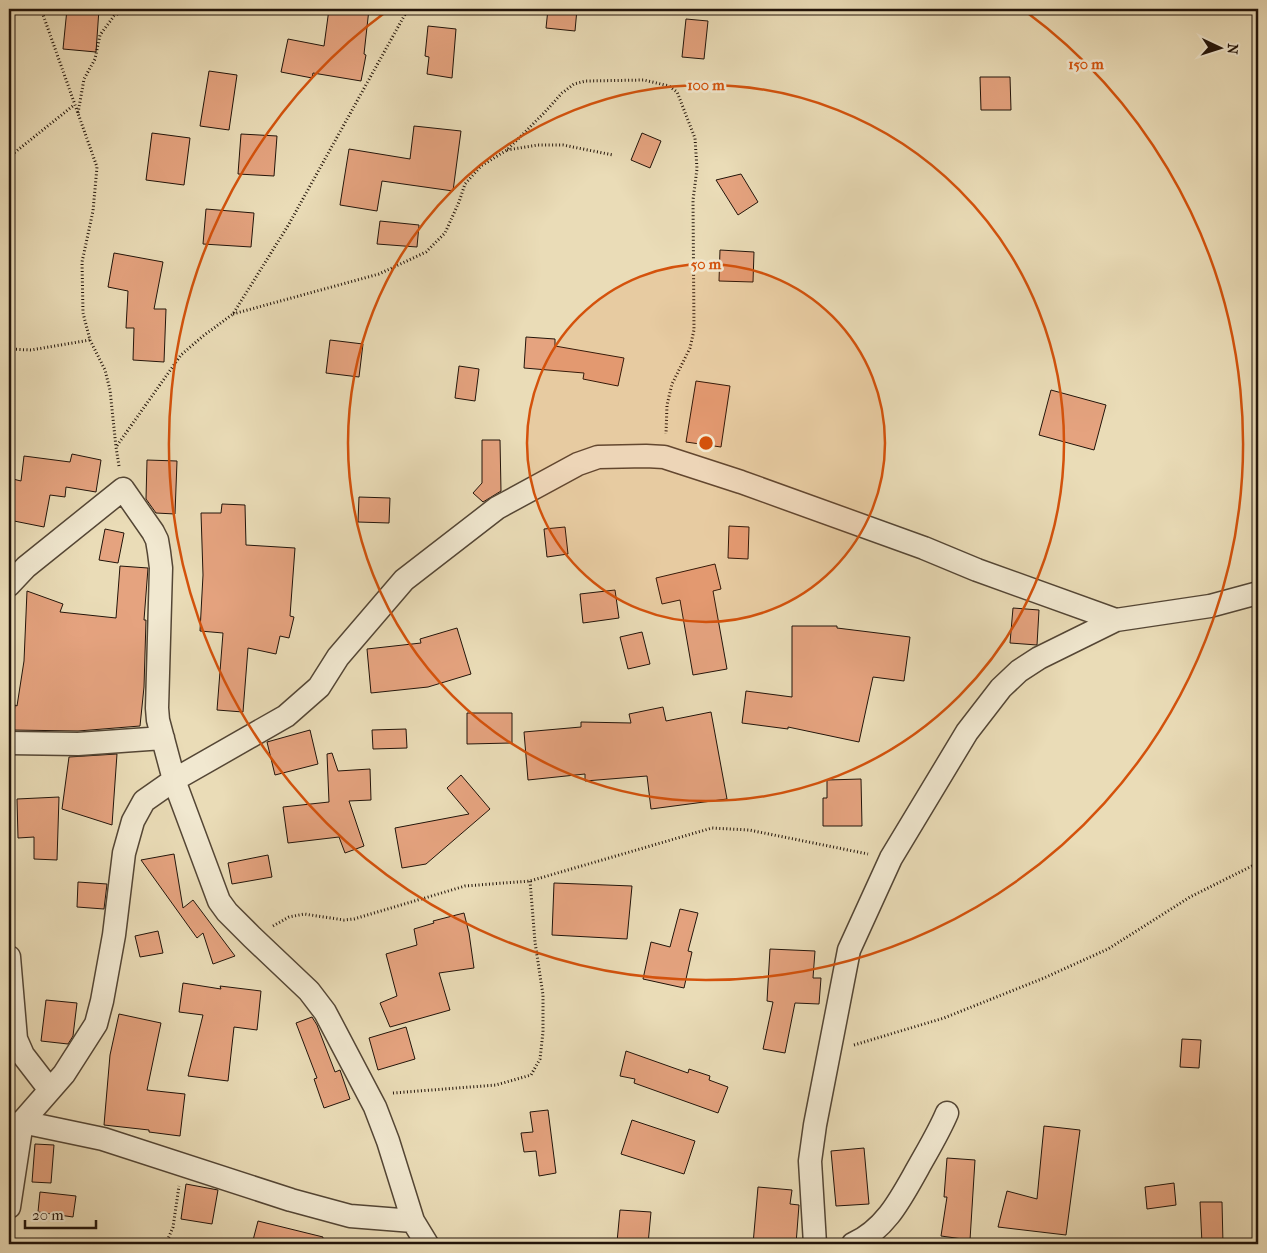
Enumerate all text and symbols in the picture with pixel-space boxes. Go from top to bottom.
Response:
north arrow [1194,22,1244,72]
text: N [1224,43,1241,55]
text: 150 m [1068,55,1104,73]
text: 100 m [687,76,725,94]
text: 50 m [691,255,722,273]
centre of rings [697,434,715,452]
scale bar [25,1198,96,1230]
text: 20 m [32,1206,64,1224]

